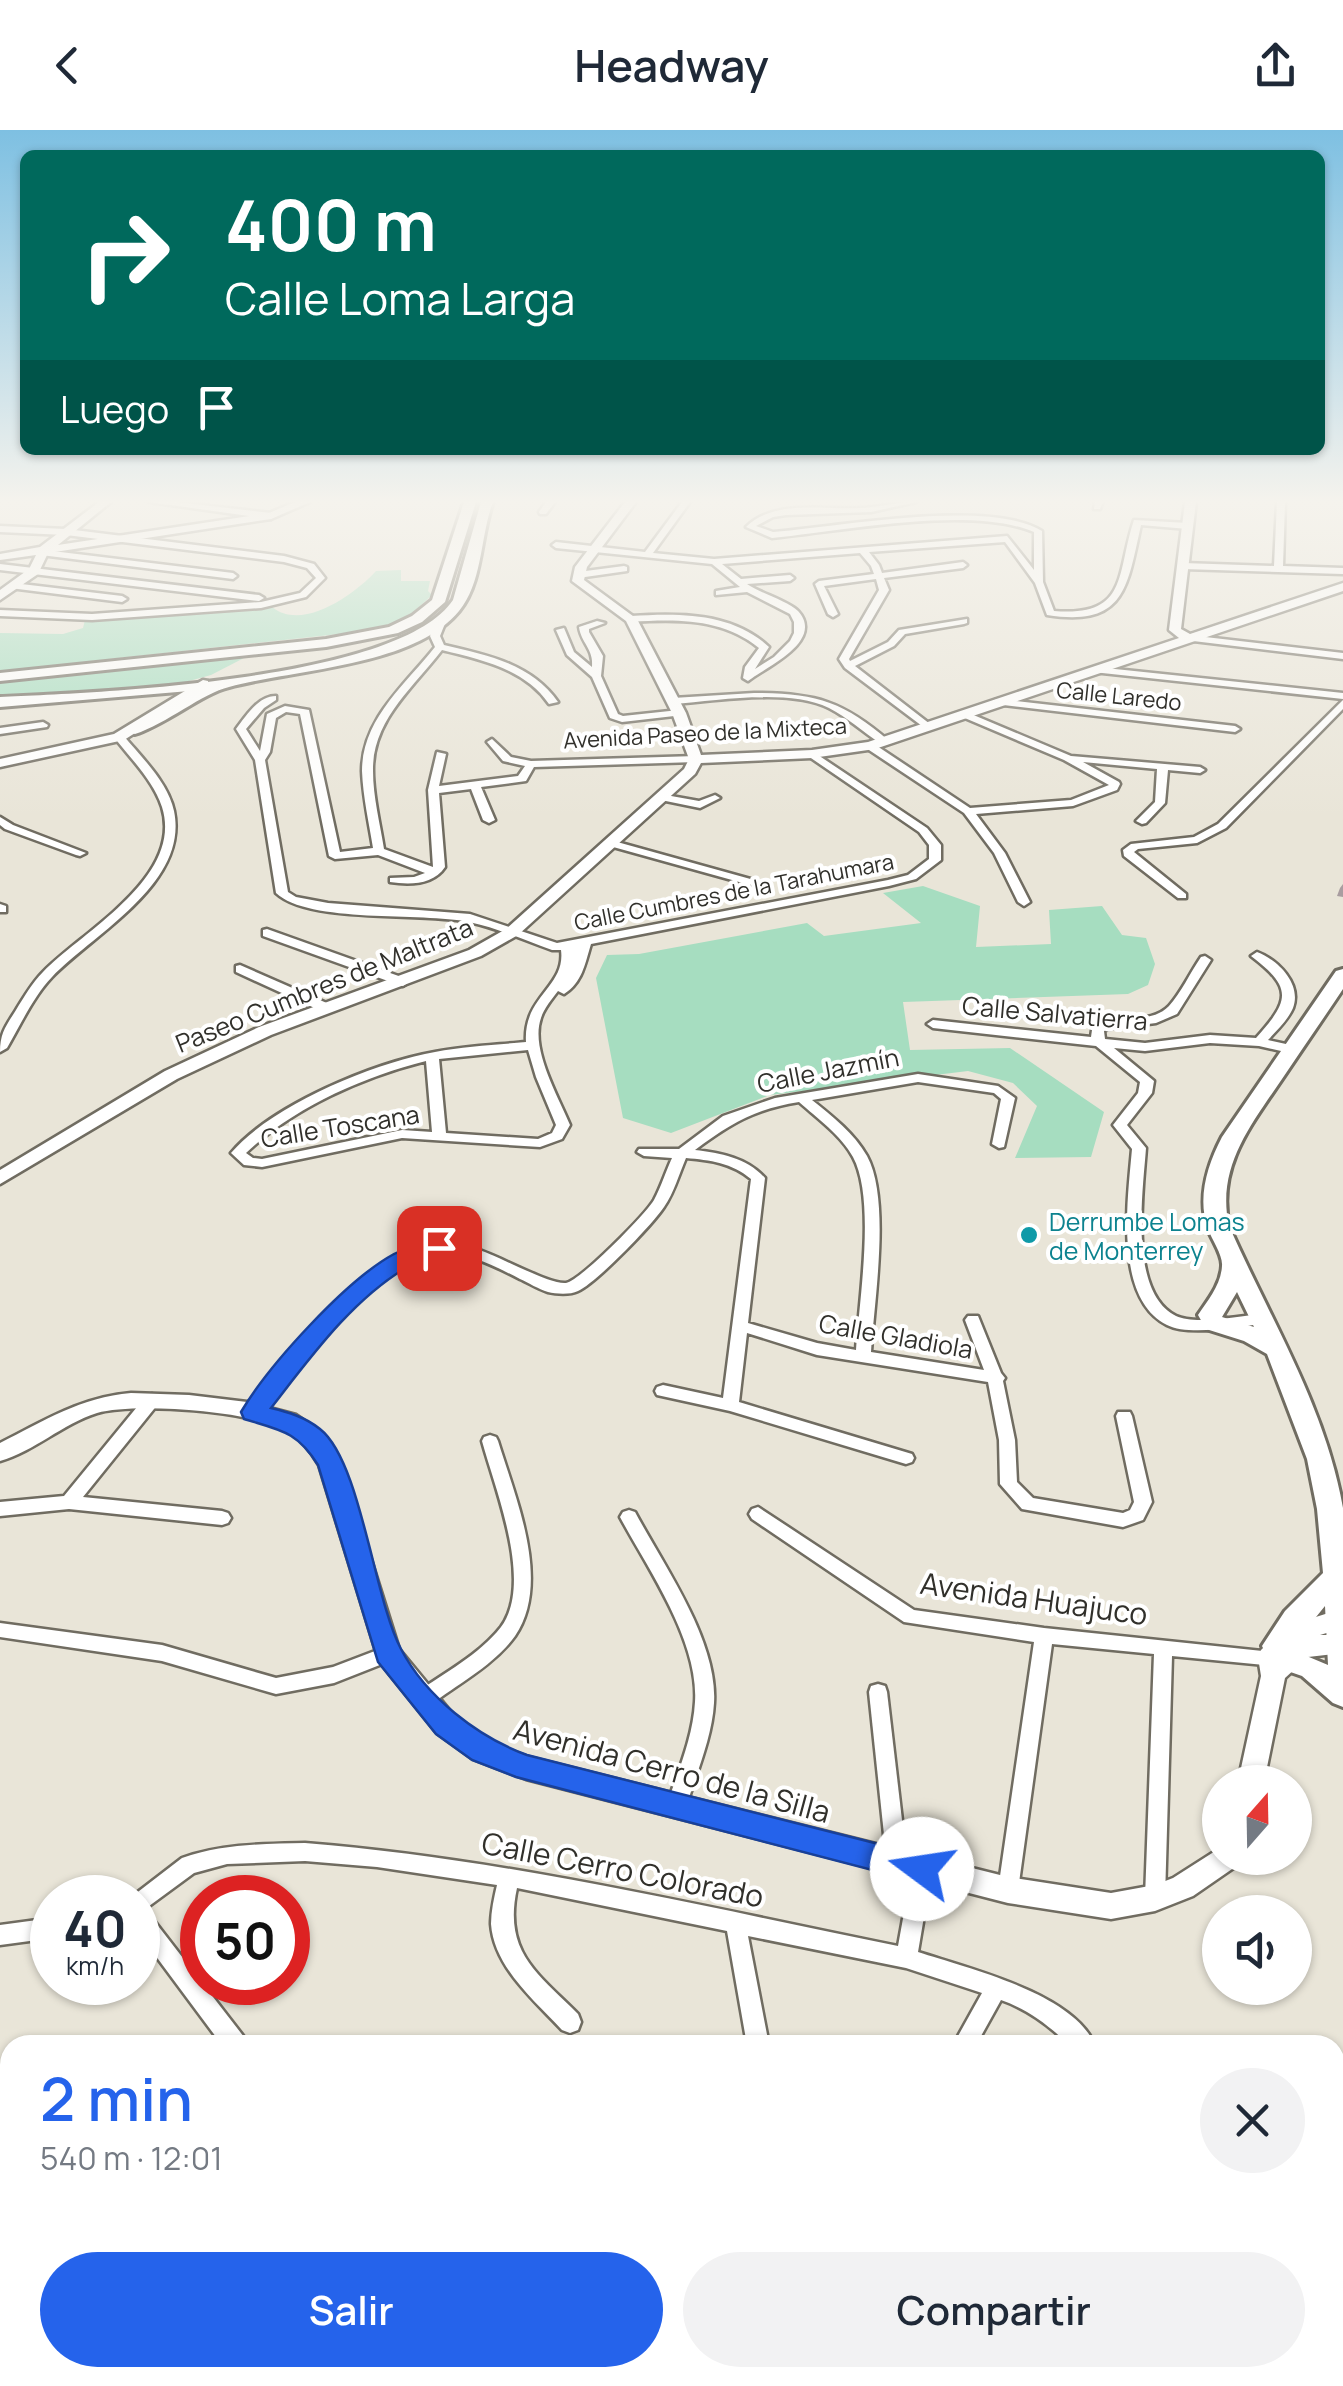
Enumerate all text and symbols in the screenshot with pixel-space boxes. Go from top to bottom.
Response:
text: Headway [574,34,769,96]
icon: back [40,38,95,93]
icon: share [1248,38,1303,93]
text: 400 m [225,176,437,272]
icon: right [60,190,190,320]
text: Calle Loma Larga [225,267,575,329]
icon: arrive [189,380,244,435]
text: Luego [60,382,169,434]
street label: Calle Laredo [1055,675,1183,717]
street label: Avenida Paseo de la Mixteca [562,711,848,755]
street label: Calle Cumbres de la Tarahumara [572,846,896,938]
street label: Paseo Cumbres de Maltrata [170,909,478,1061]
street label: Calle Salvatierra [961,987,1149,1039]
street label: Calle Jazmín [754,1039,902,1101]
street label: Calle Toscana [258,1096,422,1156]
place label: Derrumbe Lomas de Monterrey [1049,1204,1245,1268]
pin [397,1206,482,1291]
icon: arrive [412,1221,467,1276]
marker: Derrumbe Lomas de Monterrey [1018,1224,1040,1246]
street label: Calle Gladiola [816,1305,976,1367]
street label: Avenida Huajuco [918,1562,1150,1634]
street label: Avenida Cerro de la Silla [509,1708,835,1832]
north arrow [1202,1765,1312,1875]
map controls [1202,1765,1312,2005]
position arrow [870,1817,974,1921]
street label: Calle Cerro Colorado [479,1822,767,1916]
speed limit sign: 50 [180,1875,310,2005]
text: 40 [63,1894,127,1962]
button: sound [1202,1895,1312,2005]
text: km/h [66,1948,124,1983]
text: 2 min [40,2057,193,2139]
button: close [1200,2068,1305,2173]
text: 540 m · 12:01 [40,2136,223,2180]
button: Salir [40,2252,663,2367]
button: Compartir [683,2252,1305,2367]

